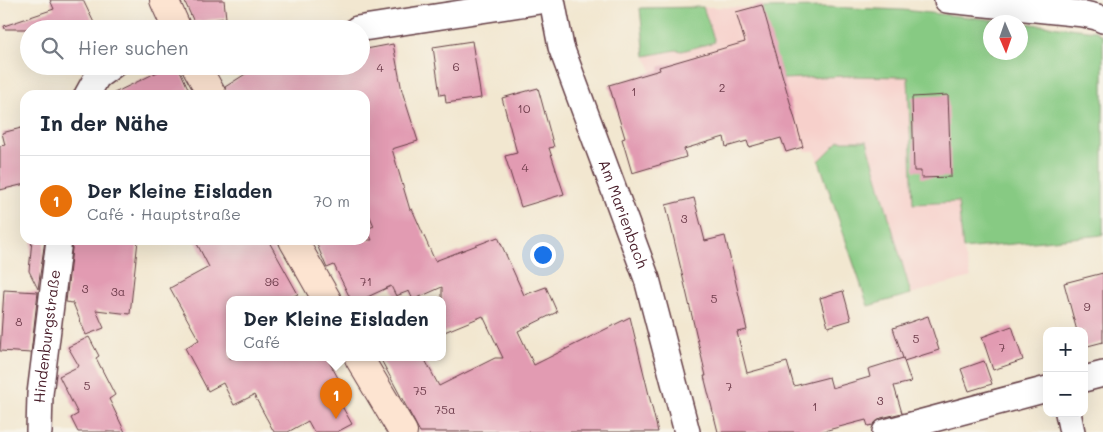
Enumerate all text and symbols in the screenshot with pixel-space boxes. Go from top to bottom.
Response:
north arrow [983,15,1028,60]
search box [20,20,370,75]
icon: search [38,34,66,62]
text: Hier suchen [78,35,189,60]
house number: 6 [452,58,460,74]
house number: 4 [376,59,384,75]
house number: 2 [719,79,725,95]
house number: 1 [631,83,637,99]
house number: 10 [518,100,531,116]
text: In der Nähe [40,109,168,136]
street label: Am Marienbach [595,157,653,271]
house number: 4 [521,159,529,175]
text: Der Kleine Eisladen [87,178,272,203]
text: 1 [52,190,60,211]
text: 70 m [313,190,350,211]
text: Café · Hauptstraße [87,203,241,224]
house number: 3 [680,210,688,226]
your location [530,242,556,268]
street label: Hindenburgstraße [29,268,64,403]
house number: 96 [265,273,279,289]
house number: 71 [360,273,372,289]
house number: 3 [81,280,89,296]
house number: 3a [111,283,125,299]
house number: 5 [711,290,718,306]
popup [226,296,446,361]
house number: 9 [1083,298,1091,314]
text: Der Kleine Eisladen [243,306,429,331]
house number: 8 [15,313,23,329]
map controls [1043,327,1088,417]
button: + [1043,327,1088,372]
house number: 5 [913,330,920,346]
text: Café [243,331,280,352]
house number: 7 [999,339,1006,355]
button: − [1043,372,1088,417]
house number: 5 [84,377,91,393]
pin: 1 [320,378,352,419]
house number: 7 [726,378,733,394]
house number: 75 [413,382,427,398]
house number: 3 [876,392,884,408]
house number: 1 [812,398,818,414]
house number: 75a [434,401,456,417]

